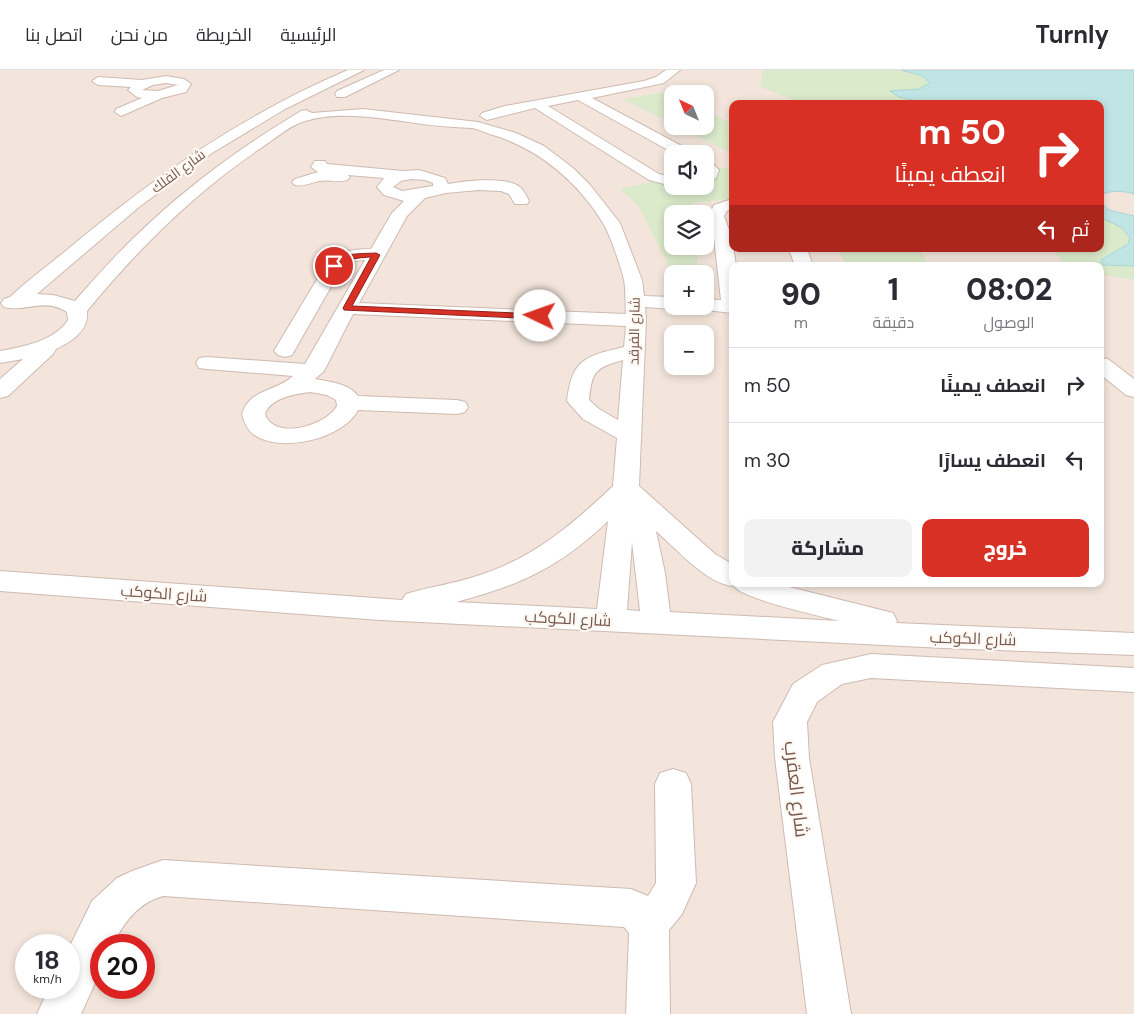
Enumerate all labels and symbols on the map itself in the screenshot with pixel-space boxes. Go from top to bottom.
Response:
north arrow [664,85,714,135]
street label: شارع الفلك [147,145,209,197]
pin [313,245,355,287]
position arrow [513,289,565,341]
street label: شارع الفرقد [624,297,644,365]
street label: شارع الكوكب [120,580,208,608]
street label: شارع الكوكب [524,606,612,632]
street label: شارع الكوكب [929,626,1017,652]
street label: شارع العقرب [777,739,815,839]
speed limit sign: 20 [90,934,155,999]

